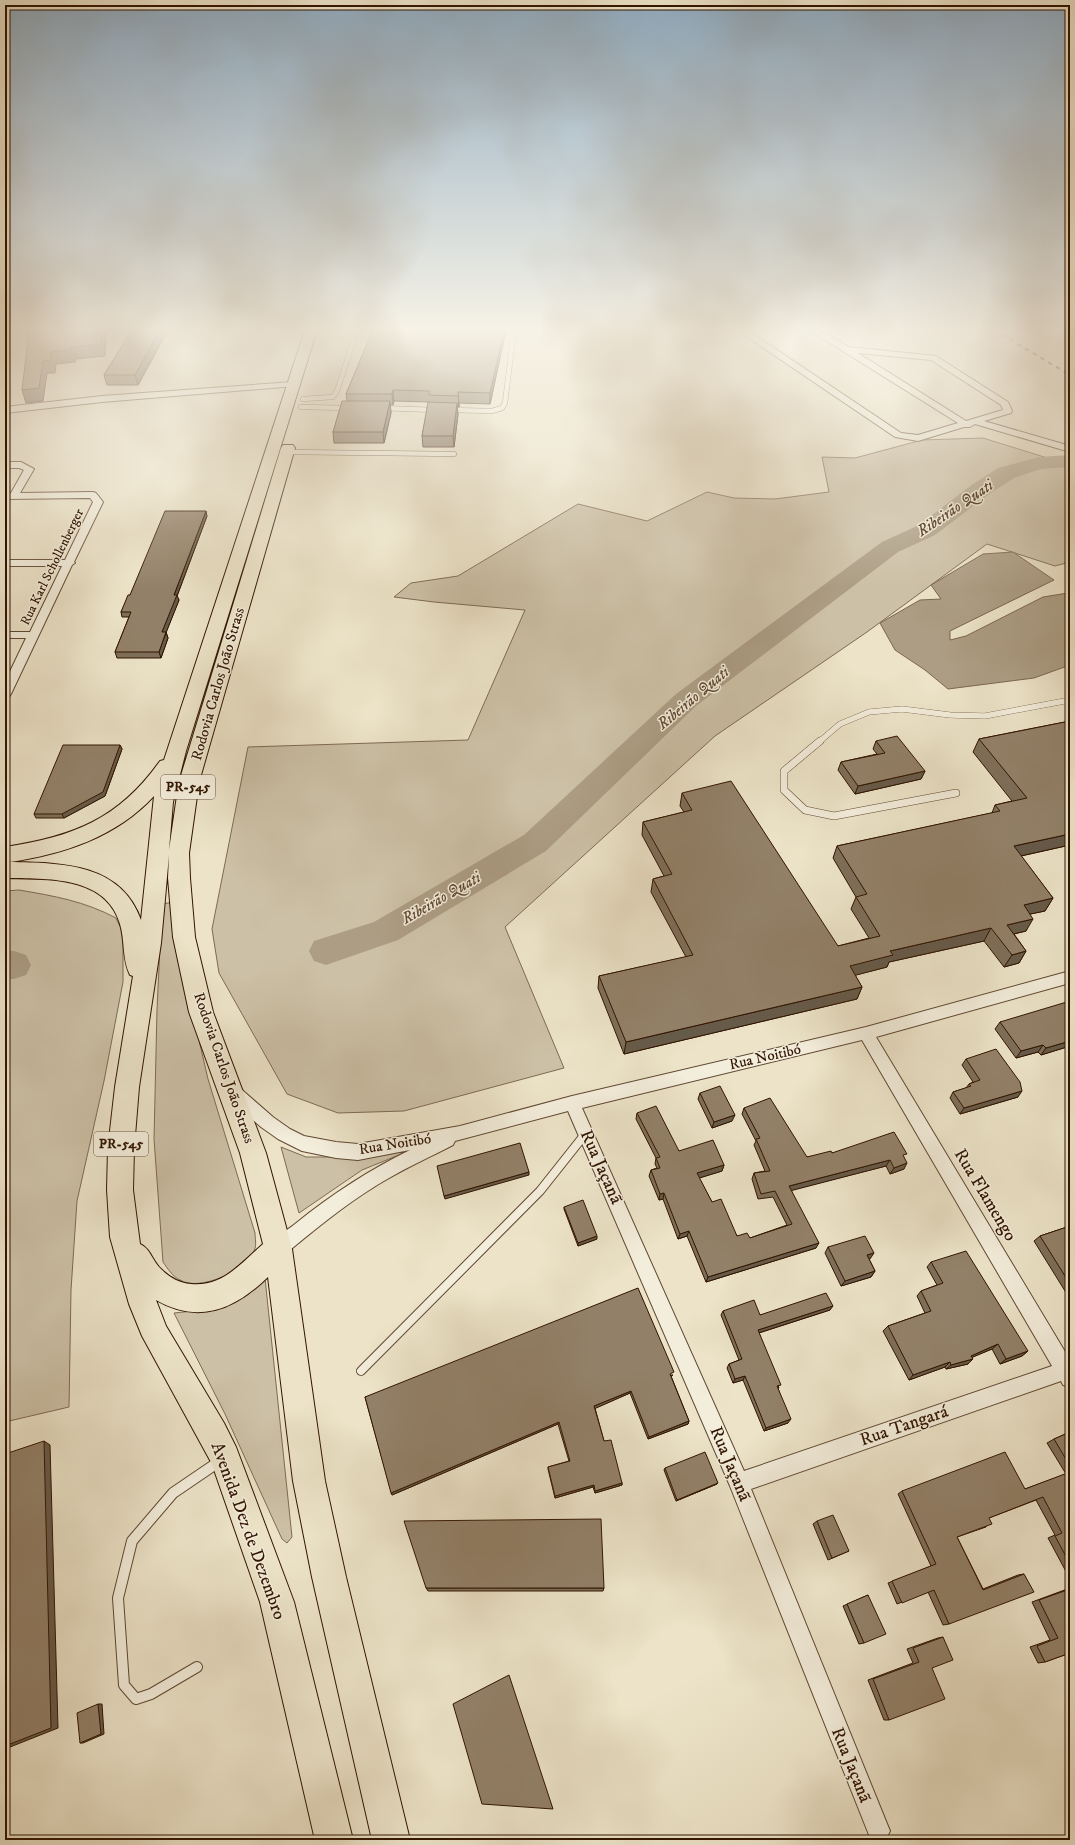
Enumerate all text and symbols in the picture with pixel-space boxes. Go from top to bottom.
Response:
water label: Ribeirão Quati [912,475,998,541]
street label: Rua Karl Schollenberger [17,506,87,628]
street label: Rodovia Carlos João Strass [187,605,249,763]
water label: Ribeirão Quati [652,662,734,735]
road number: PR-545 [161,775,215,799]
water label: Ribeirão Quati [397,867,485,929]
street label: Rodovia Carlos João Strass [189,990,259,1146]
street label: Rua Noitibó [727,1040,803,1074]
street label: Rua Jaçanã [575,1126,627,1208]
street label: Rua Noitibó [358,1129,432,1159]
road number: PR-545 [94,1132,148,1156]
street label: Rua Flamengo [949,1145,1021,1245]
street label: Rua Tangará [857,1401,951,1451]
street label: Rua Jaçanã [704,1423,756,1505]
street label: Avenida Dez de Dezembro [206,1439,290,1623]
street label: Rua Jaçanã [826,1724,876,1806]

